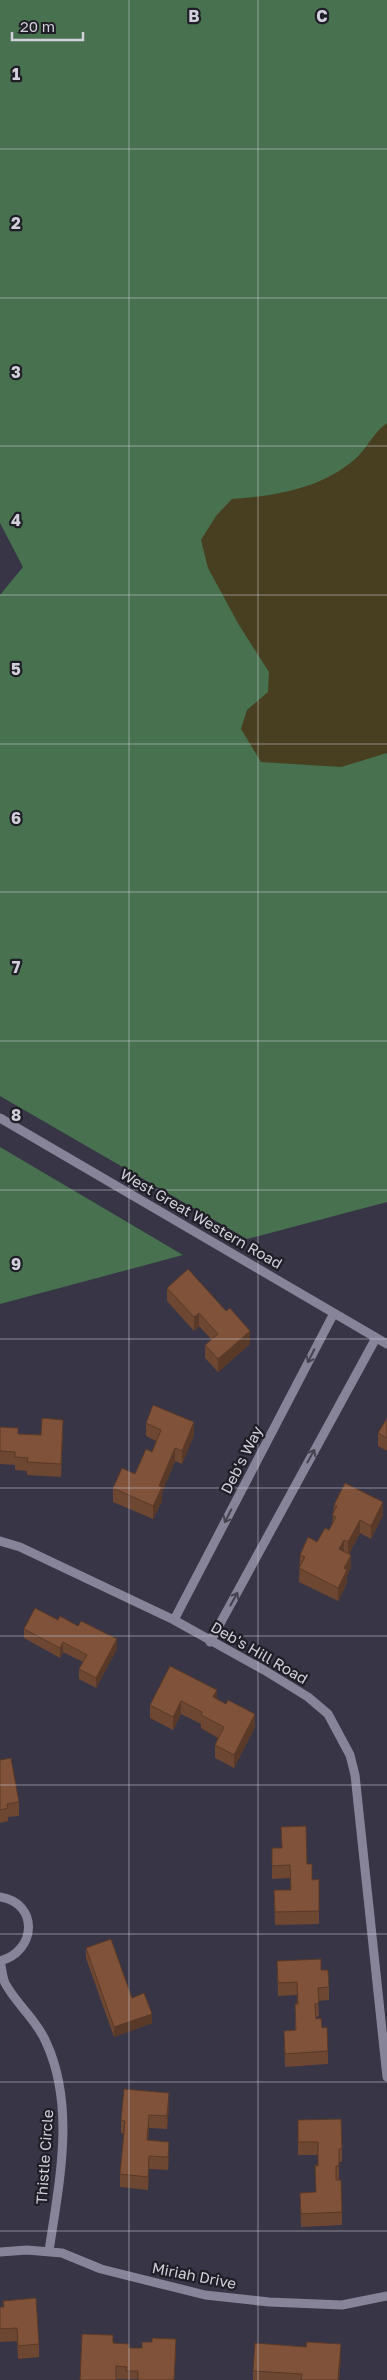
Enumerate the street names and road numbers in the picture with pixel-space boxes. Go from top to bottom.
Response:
street label: West Great Western Road [117,1164,286,1272]
street label: Deb's Way [216,1422,266,1496]
street label: Deb's Hill Road [208,1617,311,1687]
street label: Thistle Circle [32,2109,56,2205]
street label: Miriah Drive [151,2258,238,2292]

